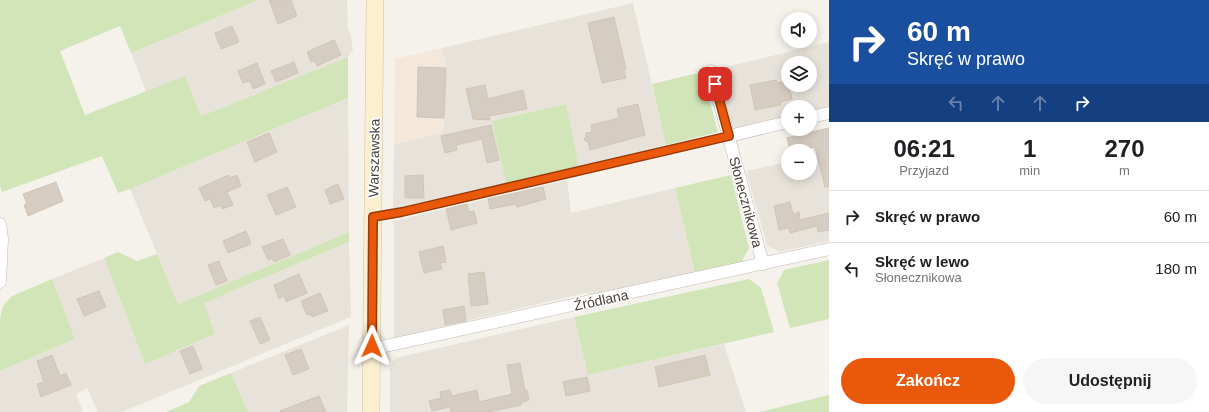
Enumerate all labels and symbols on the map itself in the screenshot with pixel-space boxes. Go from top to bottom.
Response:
pin [698,67,732,101]
street label: Warszawska [365,118,383,198]
street label: Słonecznikowa [726,155,766,249]
street label: Źródlana [572,286,630,314]
position arrow [351,325,393,367]

